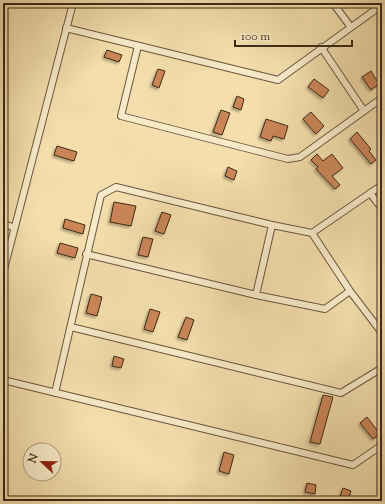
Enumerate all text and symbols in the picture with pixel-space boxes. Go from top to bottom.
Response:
scale bar [235,22,352,48]
text: 100 m [241,28,270,46]
north arrow [22,442,62,482]
text: N [24,451,43,467]

